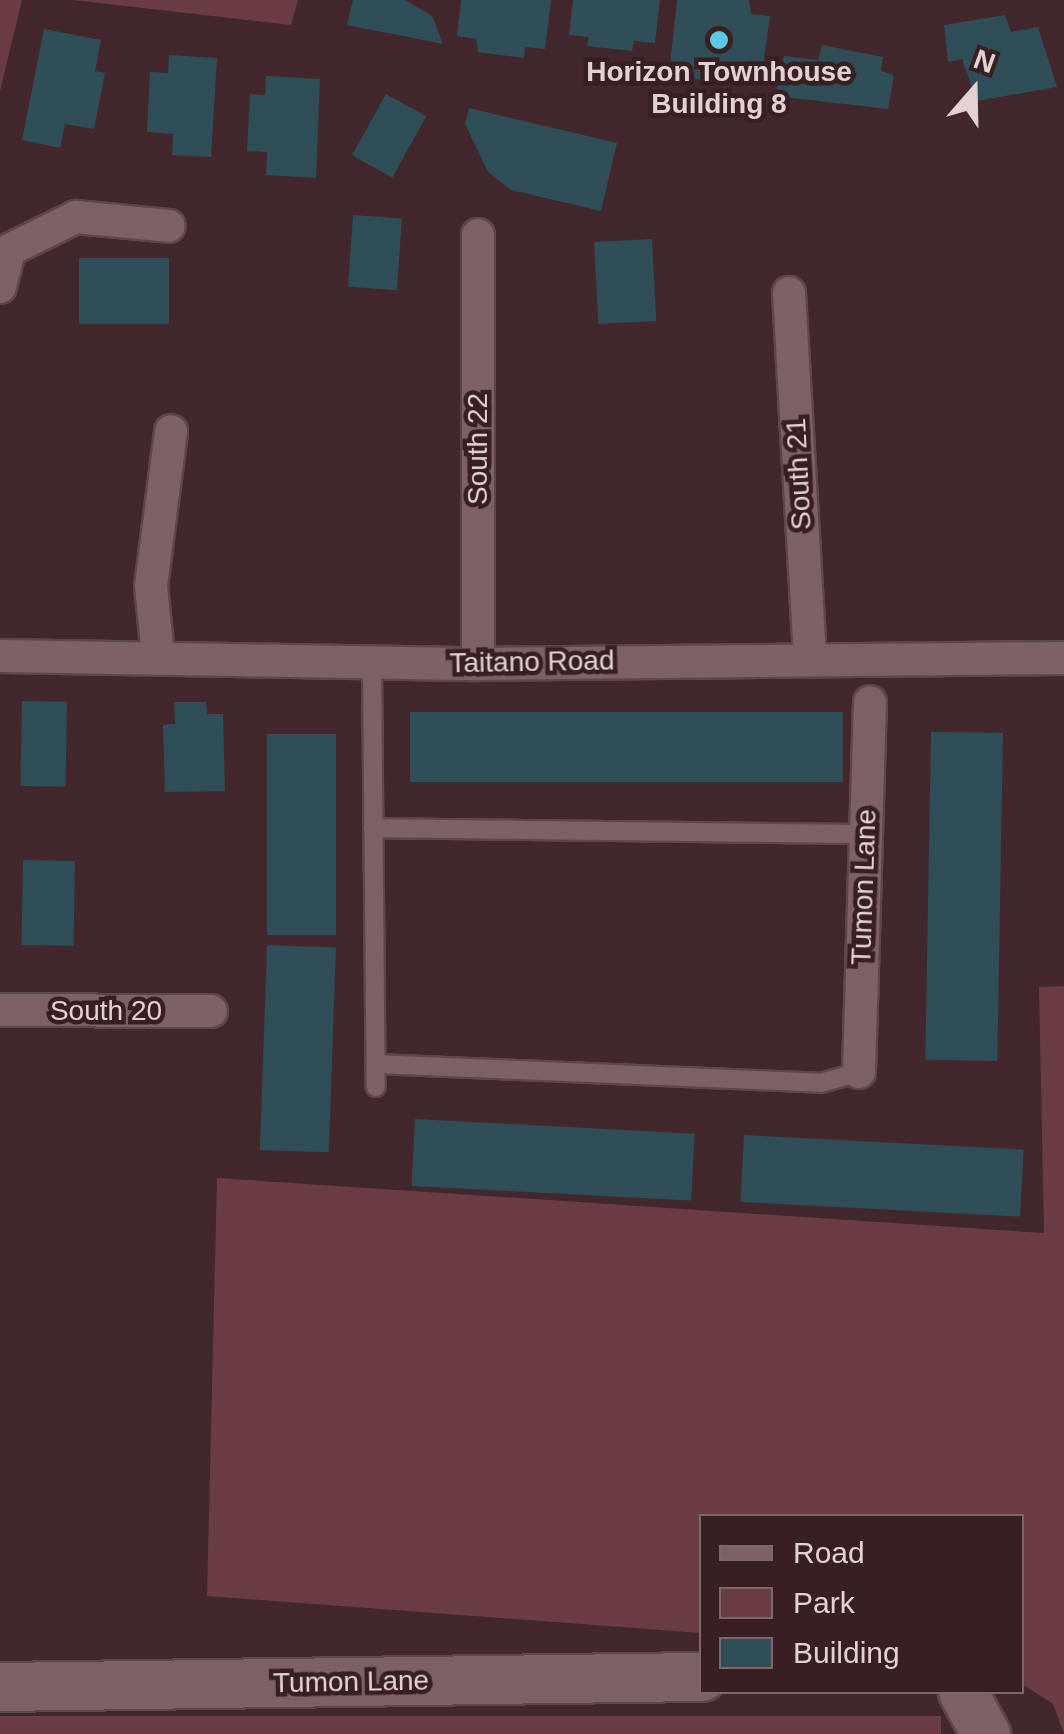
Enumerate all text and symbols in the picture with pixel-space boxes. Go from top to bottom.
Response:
marker: Horizon Townhouse Building 8 [708,29,730,51]
north arrow [924,40,1024,140]
text: N [970,43,999,79]
place label: Horizon Townhouse Building 8 [586,55,852,121]
street label: South 22 [461,393,495,505]
street label: South 21 [779,417,819,531]
street label: Taitano Road [449,644,615,680]
street label: Tumon Lane [844,808,884,966]
street label: South 20 [50,994,162,1028]
legend [699,1514,1024,1694]
text: Road [793,1536,865,1569]
text: Park [793,1586,855,1619]
text: Building [793,1636,900,1669]
street label: Tumon Lane [273,1664,429,1700]

